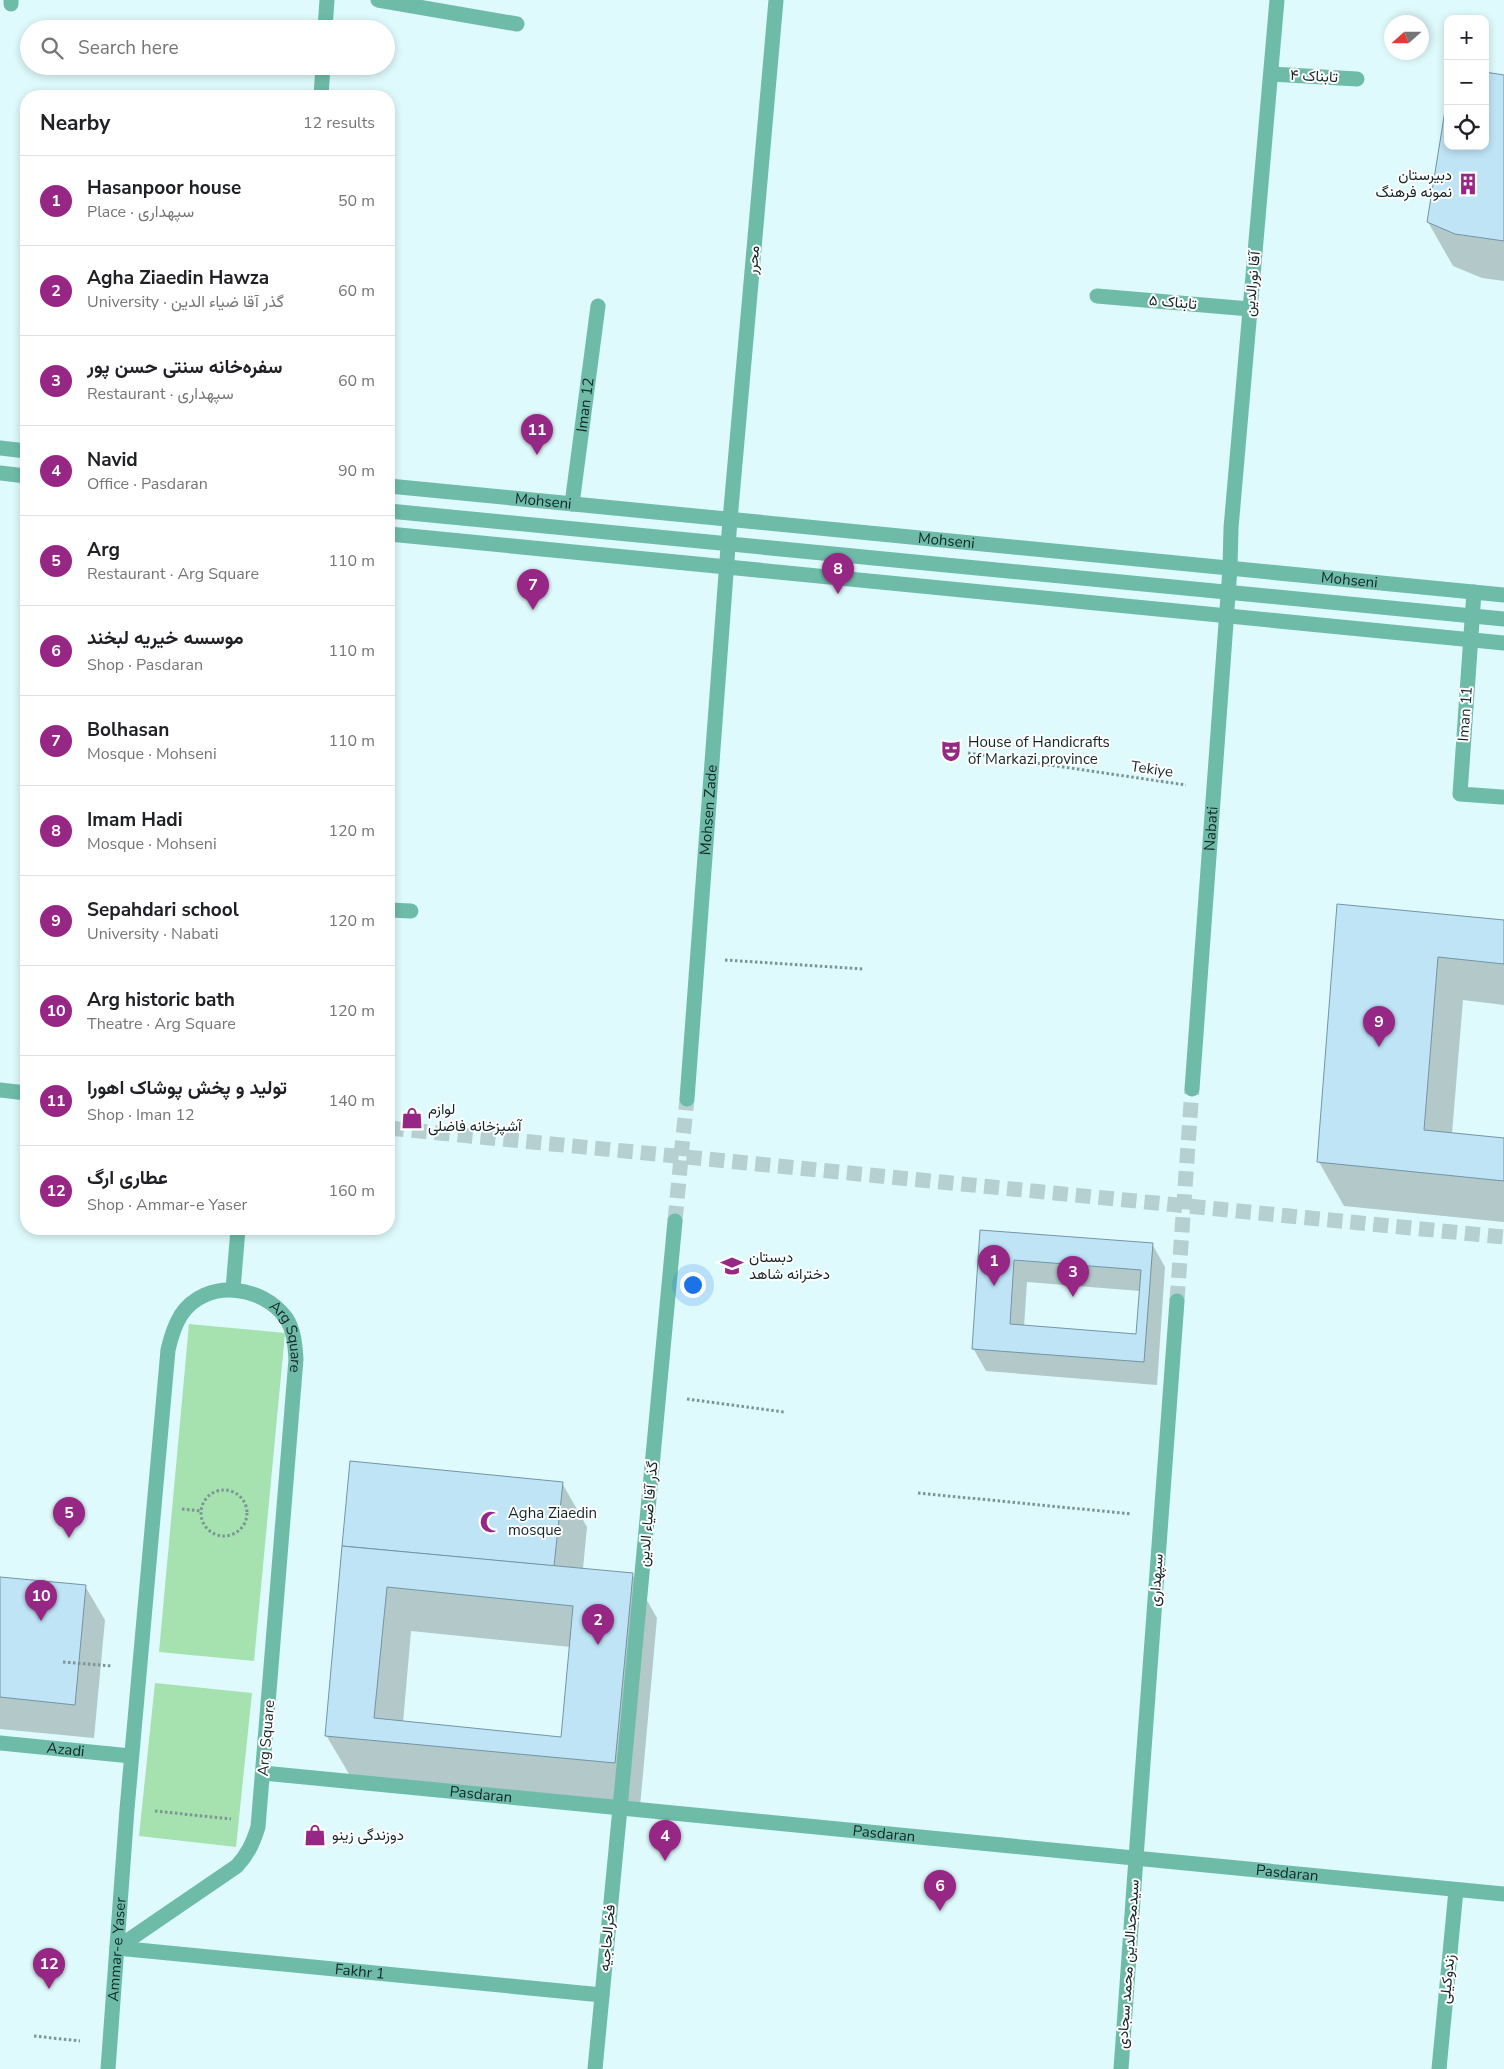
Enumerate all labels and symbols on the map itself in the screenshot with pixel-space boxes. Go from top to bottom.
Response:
north arrow [1384,15,1429,60]
street label: تابناک ۴ [1290,65,1338,87]
place label: دبیرستان نمونه فرهنگ [1375,165,1452,202]
building icon: دبیرستان نمونه فرهنگ [1455,171,1481,197]
street label: محرر [742,245,764,276]
street label: آقا نورالدین [1239,249,1265,317]
street label: تابناک ۵ [1148,290,1198,314]
street label: Iman 12 [572,376,599,433]
pin: 11 [521,414,553,455]
street label: Mohseni [514,488,573,514]
street label: Mohseni [917,528,976,553]
pin: 8 [822,553,854,594]
street label: Mohseni [1320,567,1379,593]
pin: 7 [517,569,549,610]
street label: Iman 11 [1453,686,1477,742]
place label: House of Handicrafts of Markazi province [968,732,1110,769]
theatre icon: House of Handicrafts of Markazi province [938,738,964,764]
street label: Tekiye [1130,756,1174,782]
street label: Mohsen Zade [695,764,722,856]
street label: Nabati [1199,806,1223,852]
pin: 9 [1363,1006,1395,1047]
place label: لوازم آشپزخانه فاضلی [428,1099,523,1136]
shop icon: لوازم آشپزخانه فاضلی [399,1105,425,1131]
pin: 1 [978,1245,1010,1286]
place label: دبستان دخترانه شاهد [749,1247,830,1284]
school or university icon: دبستان دخترانه شاهد [719,1253,745,1279]
pin: 3 [1057,1256,1089,1297]
your location [680,1272,706,1298]
street label: Arg Square [265,1296,306,1373]
street label: گذر آقا ضیاء الدین [633,1460,663,1568]
pin: 5 [53,1497,85,1538]
place label: Agha Ziaedin mosque [508,1503,597,1540]
mosque icon: Agha Ziaedin mosque [478,1509,504,1535]
street label: سپهداری [1144,1553,1168,1607]
pin: 10 [25,1580,57,1621]
pin: 2 [582,1604,614,1645]
street label: Arg Square [253,1699,279,1777]
street label: Azadi [46,1738,86,1761]
street label: Pasdaran [449,1781,513,1807]
pin: 4 [649,1820,681,1861]
street label: Pasdaran [852,1821,916,1847]
shop icon: دوزندگی زینو [302,1822,328,1848]
place label: دوزندگی زینو [332,1825,404,1845]
street label: Pasdaran [1255,1860,1319,1886]
pin: 6 [924,1870,956,1911]
street label: سیدمجدالدین محمد سجادی [1112,1879,1144,2049]
street label: Ammar-e Yaser [103,1896,131,2002]
street label: فخرالحاجیه [594,1904,620,1972]
pin: 12 [33,1948,65,1989]
street label: زندوکیلی [1434,1953,1460,2005]
street label: Fakhr 1 [334,1959,386,1984]

